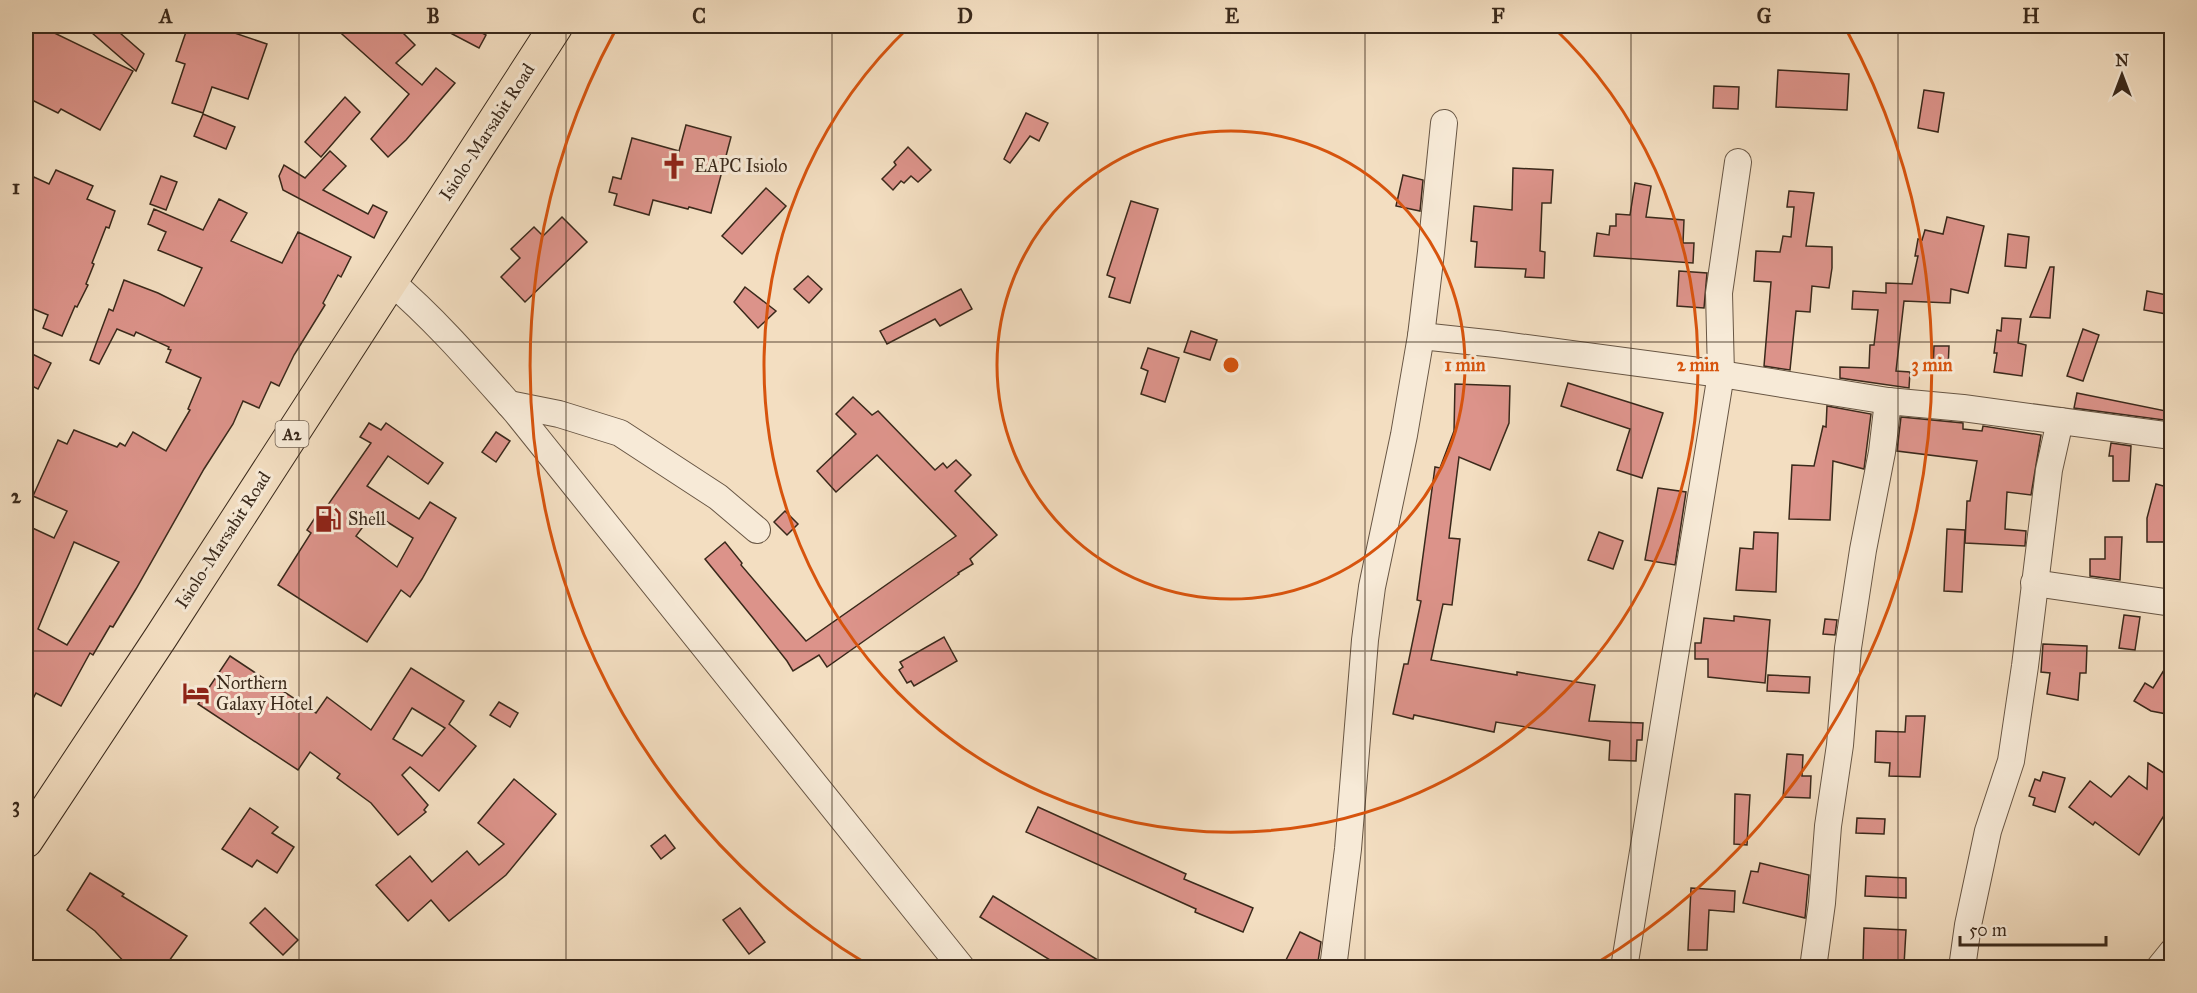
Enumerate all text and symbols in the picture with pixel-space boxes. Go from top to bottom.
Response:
text: A [157,4,173,28]
text: B [426,4,440,28]
text: C [692,4,706,28]
text: D [957,4,973,28]
text: E [1225,4,1240,28]
text: F [1491,4,1505,28]
text: G [1757,4,1772,28]
text: H [2022,4,2040,28]
north arrow [2092,45,2152,105]
text: N [2115,51,2129,70]
street label: Isiolo-Marsabit Road [435,59,539,205]
church icon: EAPC Isiolo [659,151,689,181]
place label: EAPC Isiolo [694,155,788,177]
text: 1 [12,175,20,199]
text: 1 min [1445,354,1486,376]
text: 2 min [1677,354,1720,376]
text: 3 min [1912,354,1953,377]
centre of rings [1221,355,1241,375]
road number: A2 [276,421,308,447]
street label: Isiolo-Marsabit Road [171,467,275,613]
text: 2 [11,484,22,508]
fuel station icon: Shell [313,504,343,534]
place label: Shell [348,508,386,530]
place label: Northern Galaxy Hotel [216,672,313,715]
hotel icon: Northern Galaxy Hotel [181,678,211,708]
text: 3 [12,793,20,818]
scale bar [1960,909,2106,947]
text: 50 m [1969,919,2007,941]

